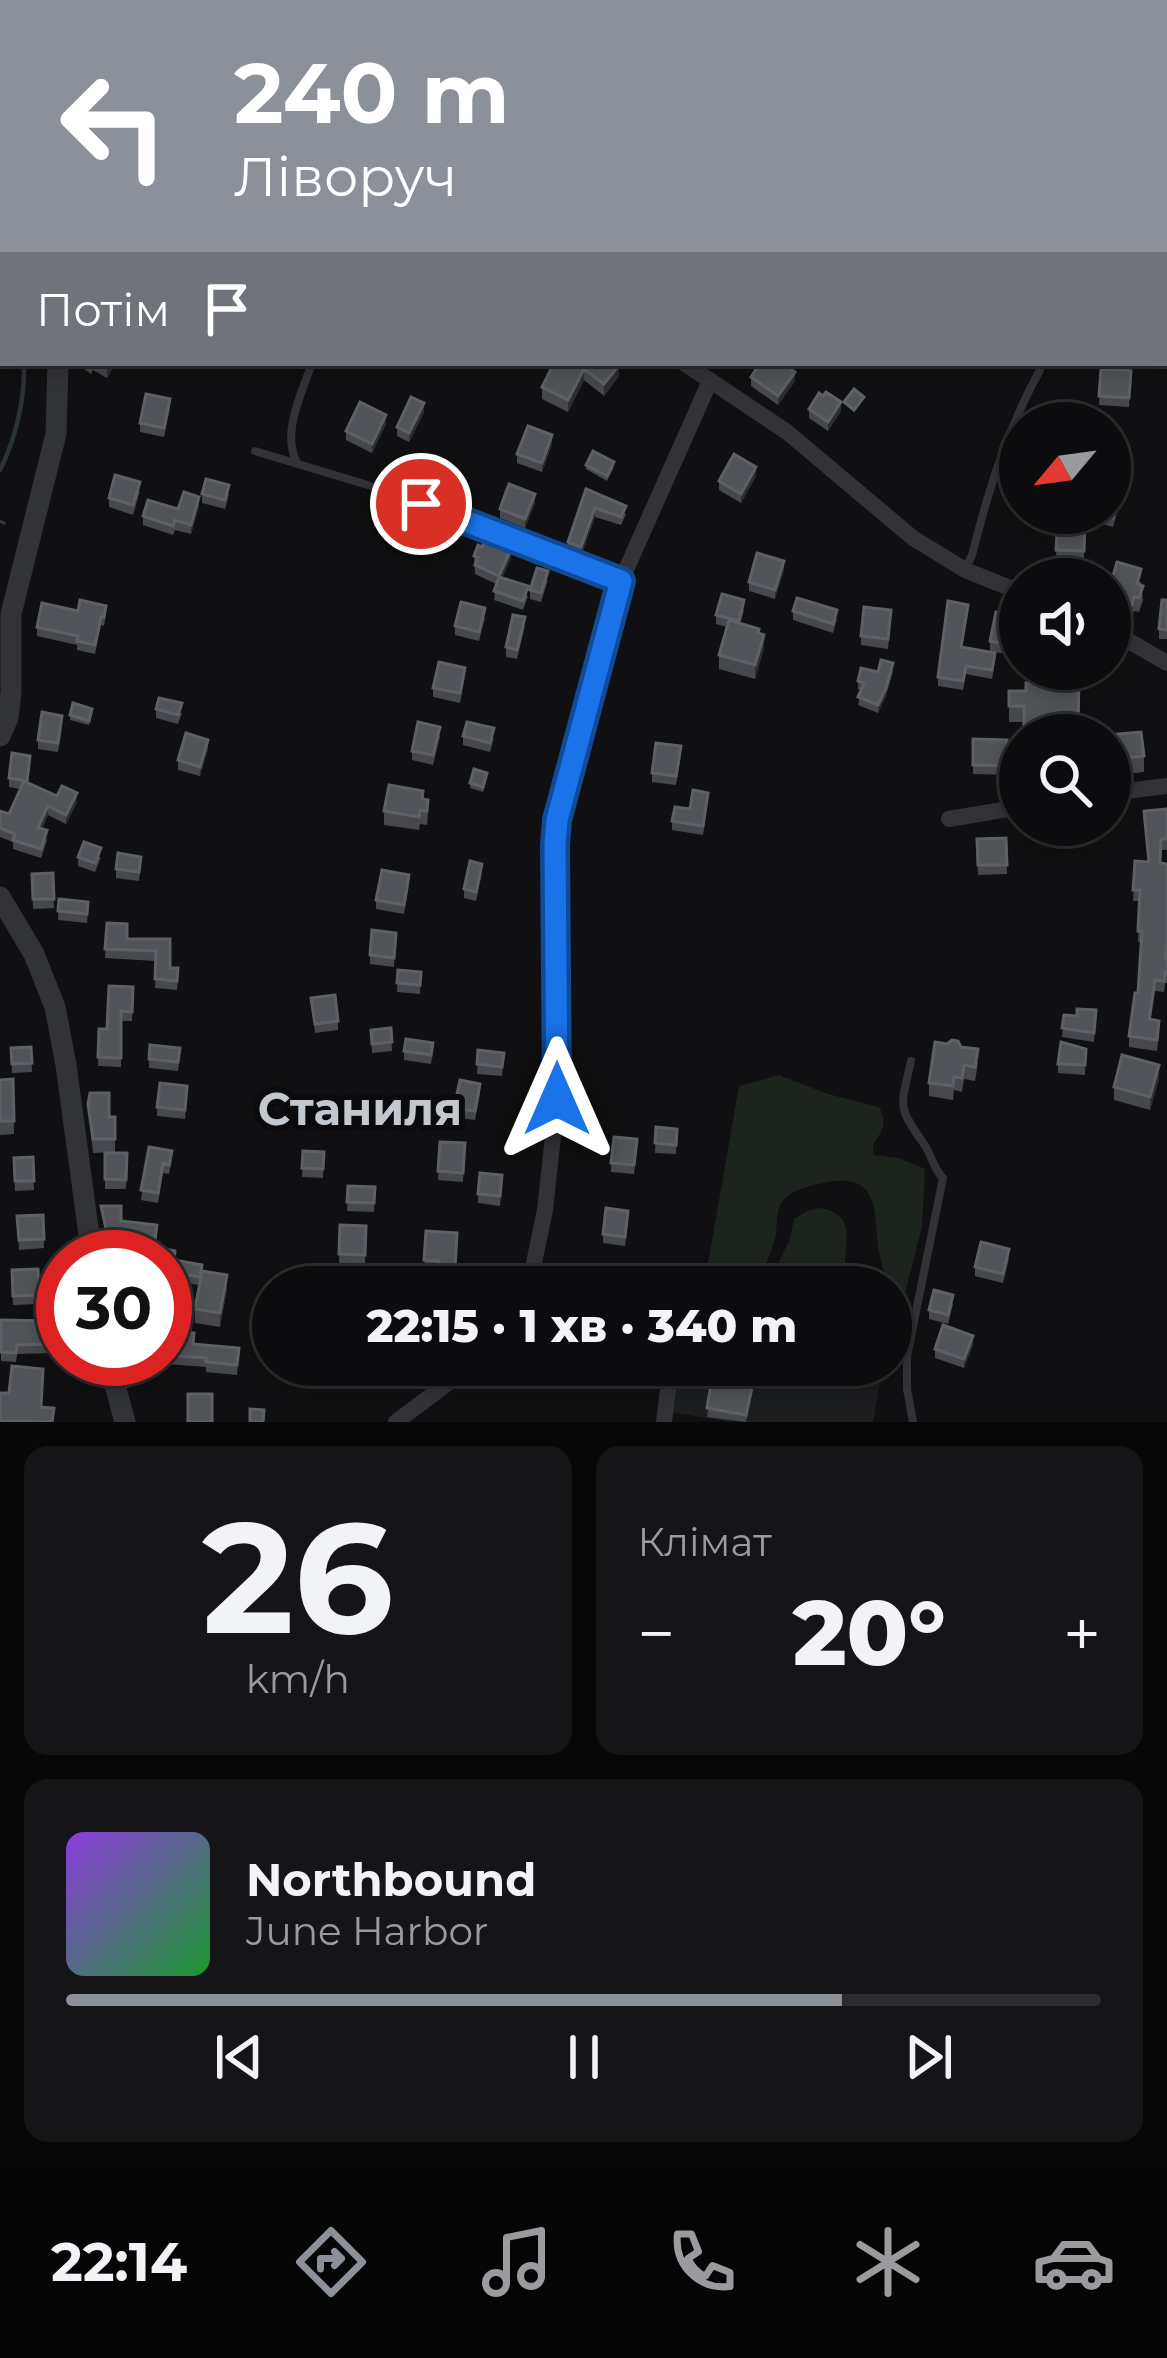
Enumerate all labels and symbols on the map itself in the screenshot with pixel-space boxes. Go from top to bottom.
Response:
north arrow [999,402,1131,534]
pin [370,453,472,555]
position arrow [494,1036,620,1162]
district label: Станиля [258,1081,462,1136]
speed limit sign: 30 [36,1230,192,1386]

